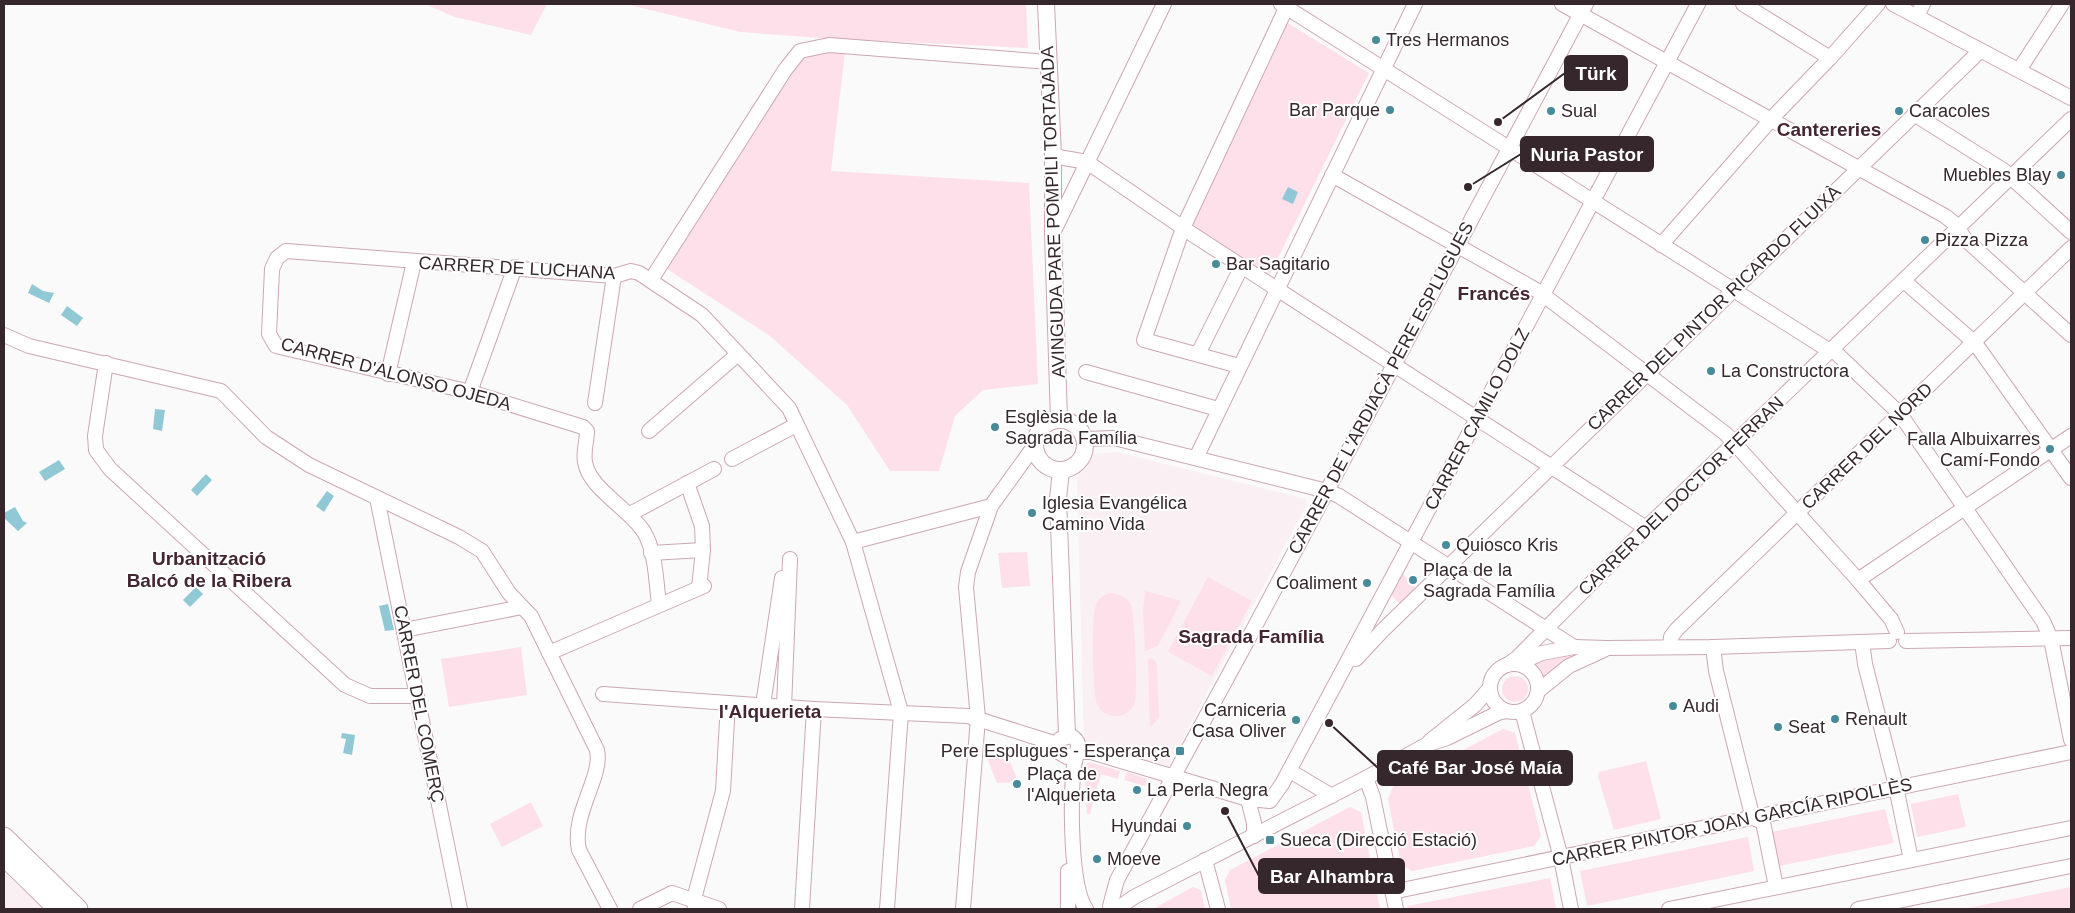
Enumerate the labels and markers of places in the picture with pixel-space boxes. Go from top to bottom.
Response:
place label: Tres Hermanos [1386,30,1509,50]
marker: Tres Hermanos [1370,34,1382,46]
callout: Türk [1565,56,1627,90]
place label: Bar Parque [1289,100,1380,120]
place label: Sual [1561,101,1597,121]
place label: Caracoles [1909,101,1990,121]
marker: Bar Parque [1384,104,1396,116]
marker: Sual [1545,105,1557,117]
marker: Caracoles [1893,105,1905,117]
callout: Nuria Pastor [1521,137,1653,171]
place label: Muebles Blay [1943,165,2051,185]
marker: Muebles Blay [2055,169,2067,181]
place label: Pizza Pizza [1935,230,2029,250]
marker: Pizza Pizza [1919,234,1931,246]
place label: Bar Sagitario [1226,254,1330,274]
marker: Bar Sagitario [1210,258,1222,270]
place label: La Constructora [1721,361,1850,381]
marker: La Constructora [1705,365,1717,377]
place label: Esglèsia de la Sagrada Família [1005,407,1138,448]
marker: Esglèsia de la Sagrada Família [989,421,1001,433]
place label: Falla Albuixarres Camí-Fondo [1907,429,2040,470]
marker: Falla Albuixarres Camí-Fondo [2044,443,2056,455]
place label: Iglesia Evangélica Camino Vida [1042,493,1188,534]
marker: Iglesia Evangélica Camino Vida [1026,507,1038,519]
place label: Quiosco Kris [1456,535,1558,555]
marker: Quiosco Kris [1440,539,1452,551]
place label: Plaça de la Sagrada Família [1423,560,1556,601]
place label: Coaliment [1276,573,1357,593]
marker: Plaça de la Sagrada Família [1407,574,1419,586]
marker: Coaliment [1361,577,1373,589]
place label: Audi [1683,696,1719,716]
place label: Carniceria Casa Oliver [1192,700,1287,741]
marker: Audi [1667,700,1679,712]
place label: Renault [1845,709,1907,729]
marker: Renault [1829,713,1841,725]
marker: Carniceria Casa Oliver [1290,714,1302,726]
place label: Seat [1788,717,1825,737]
marker: Seat [1772,721,1784,733]
place label: Pere Esplugues - Esperança [941,741,1171,761]
marker: Pere Esplugues - Esperança [1174,745,1186,757]
callout: Café Bar José Maía [1378,751,1572,785]
place label: Plaça de l'Alquerieta [1027,764,1116,805]
marker: Plaça de l'Alquerieta [1011,778,1023,790]
place label: La Perla Negra [1147,780,1269,800]
marker: La Perla Negra [1131,784,1143,796]
place label: Hyundai [1111,816,1177,836]
marker: Hyundai [1181,820,1193,832]
place label: Sueca (Direcció Estació) [1280,830,1477,850]
marker: Sueca (Direcció Estació) [1264,834,1276,846]
place label: Moeve [1107,849,1161,869]
marker: Moeve [1091,853,1103,865]
callout: Bar Alhambra [1259,859,1404,893]

